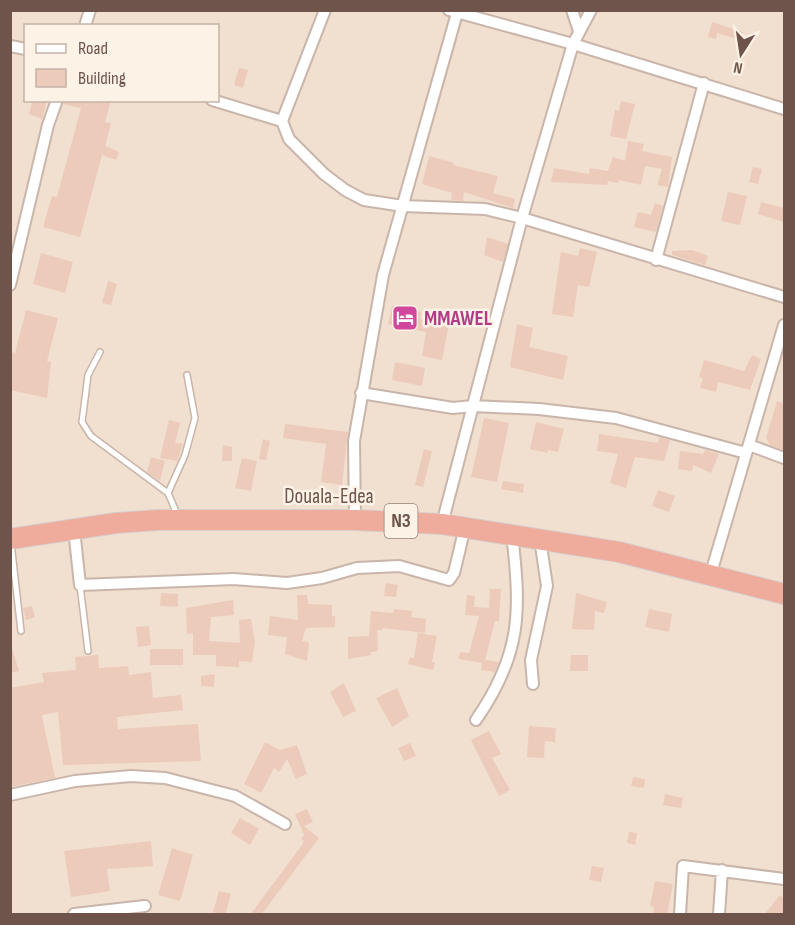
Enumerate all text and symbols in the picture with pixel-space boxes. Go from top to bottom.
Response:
legend [24,24,219,102]
north arrow [711,24,771,84]
text: Road [78,38,108,59]
text: N [732,57,744,77]
text: Building [78,68,126,89]
hotel icon: MMAWEL [390,303,420,333]
place label: MMAWEL [424,306,492,331]
street label: Douala-Edea [284,484,374,509]
road number: N3 [384,504,418,538]

